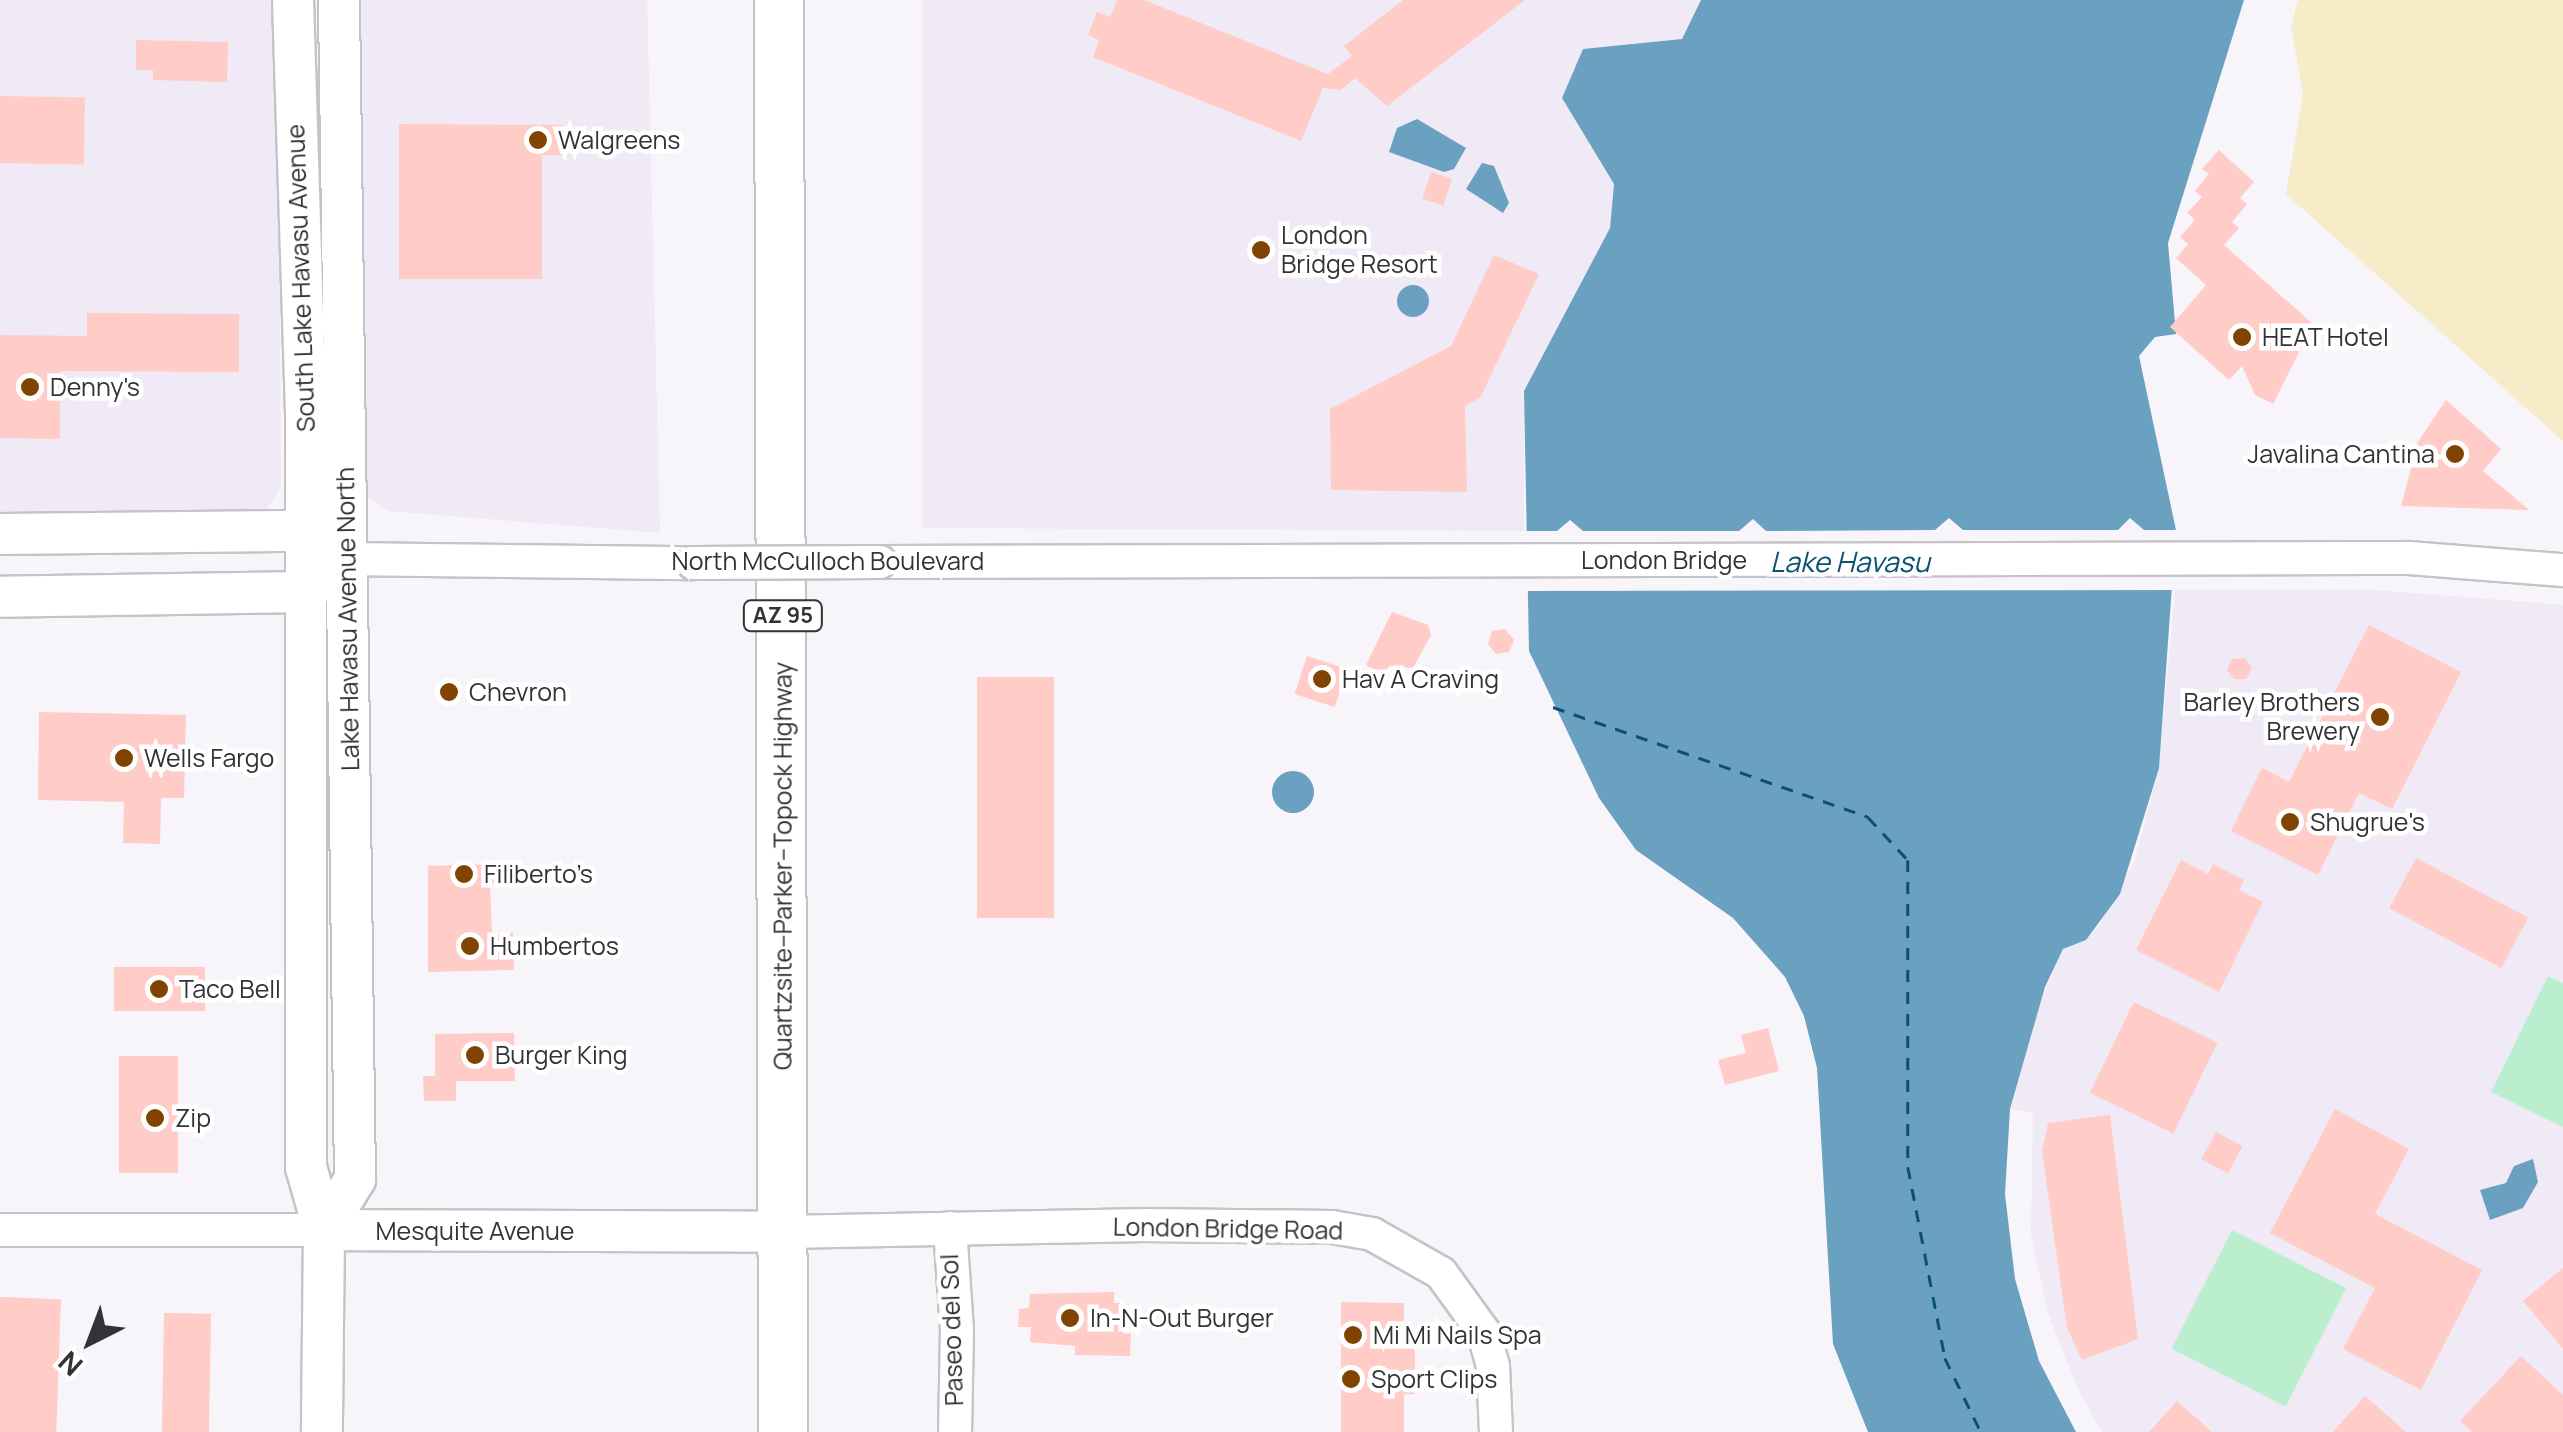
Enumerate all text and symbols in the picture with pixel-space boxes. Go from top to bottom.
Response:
street label: South Lake Havasu Avenue [281,123,321,433]
place label: Walgreens [558,125,680,155]
marker: Walgreens [527,129,549,151]
place label: London Bridge Resort [1281,221,1438,280]
marker: London Bridge Resort [1250,239,1272,261]
place label: HEAT Hotel [2262,322,2389,352]
marker: HEAT Hotel [2231,326,2253,348]
place label: Denny's [50,372,140,402]
marker: Denny's [19,376,41,398]
place label: Javalina Cantina [2248,439,2435,469]
marker: Javalina Cantina [2444,443,2466,465]
street label: Lake Havasu Avenue North [330,467,366,771]
water label: Lake Havasu [1770,544,1930,578]
street label: London Bridge [1581,545,1747,575]
street label: North McCulloch Boulevard [672,546,984,576]
road number: AZ 95 [740,599,826,633]
street label: Quartzsite–Parker–Topock Highway [768,662,798,1070]
place label: Hav A Craving [1342,664,1499,694]
marker: Hav A Craving [1311,668,1333,690]
place label: Chevron [469,677,567,707]
marker: Chevron [438,681,460,703]
place label: Barley Brothers Brewery [2183,688,2360,747]
marker: Barley Brothers Brewery [2369,706,2391,728]
place label: Wells Fargo [144,743,274,773]
marker: Wells Fargo [113,747,135,769]
place label: Shugrue's [2310,807,2425,837]
marker: Shugrue's [2279,811,2301,833]
place label: Filiberto’s [484,859,593,889]
marker: Filiberto’s [453,863,475,885]
place label: Humbertos [490,931,619,961]
marker: Humbertos [459,935,481,957]
place label: Taco Bell [179,974,281,1004]
marker: Taco Bell [148,978,170,1000]
place label: Burger King [495,1040,627,1070]
marker: Burger King [464,1044,486,1066]
place label: Zip [175,1103,211,1133]
marker: Zip [144,1107,166,1129]
street label: London Bridge Road [1113,1212,1343,1246]
street label: Mesquite Avenue [376,1216,574,1246]
street label: Paseo del Sol [934,1253,970,1407]
north arrow [40,1292,140,1392]
place label: In-N-Out Burger [1090,1303,1274,1333]
marker: In-N-Out Burger [1059,1307,1081,1329]
place label: Mi Mi Nails Spa [1373,1320,1542,1350]
marker: Mi Mi Nails Spa [1342,1324,1364,1346]
text: N [50,1343,90,1385]
place label: Sport Clips [1371,1364,1497,1394]
marker: Sport Clips [1340,1368,1362,1390]

